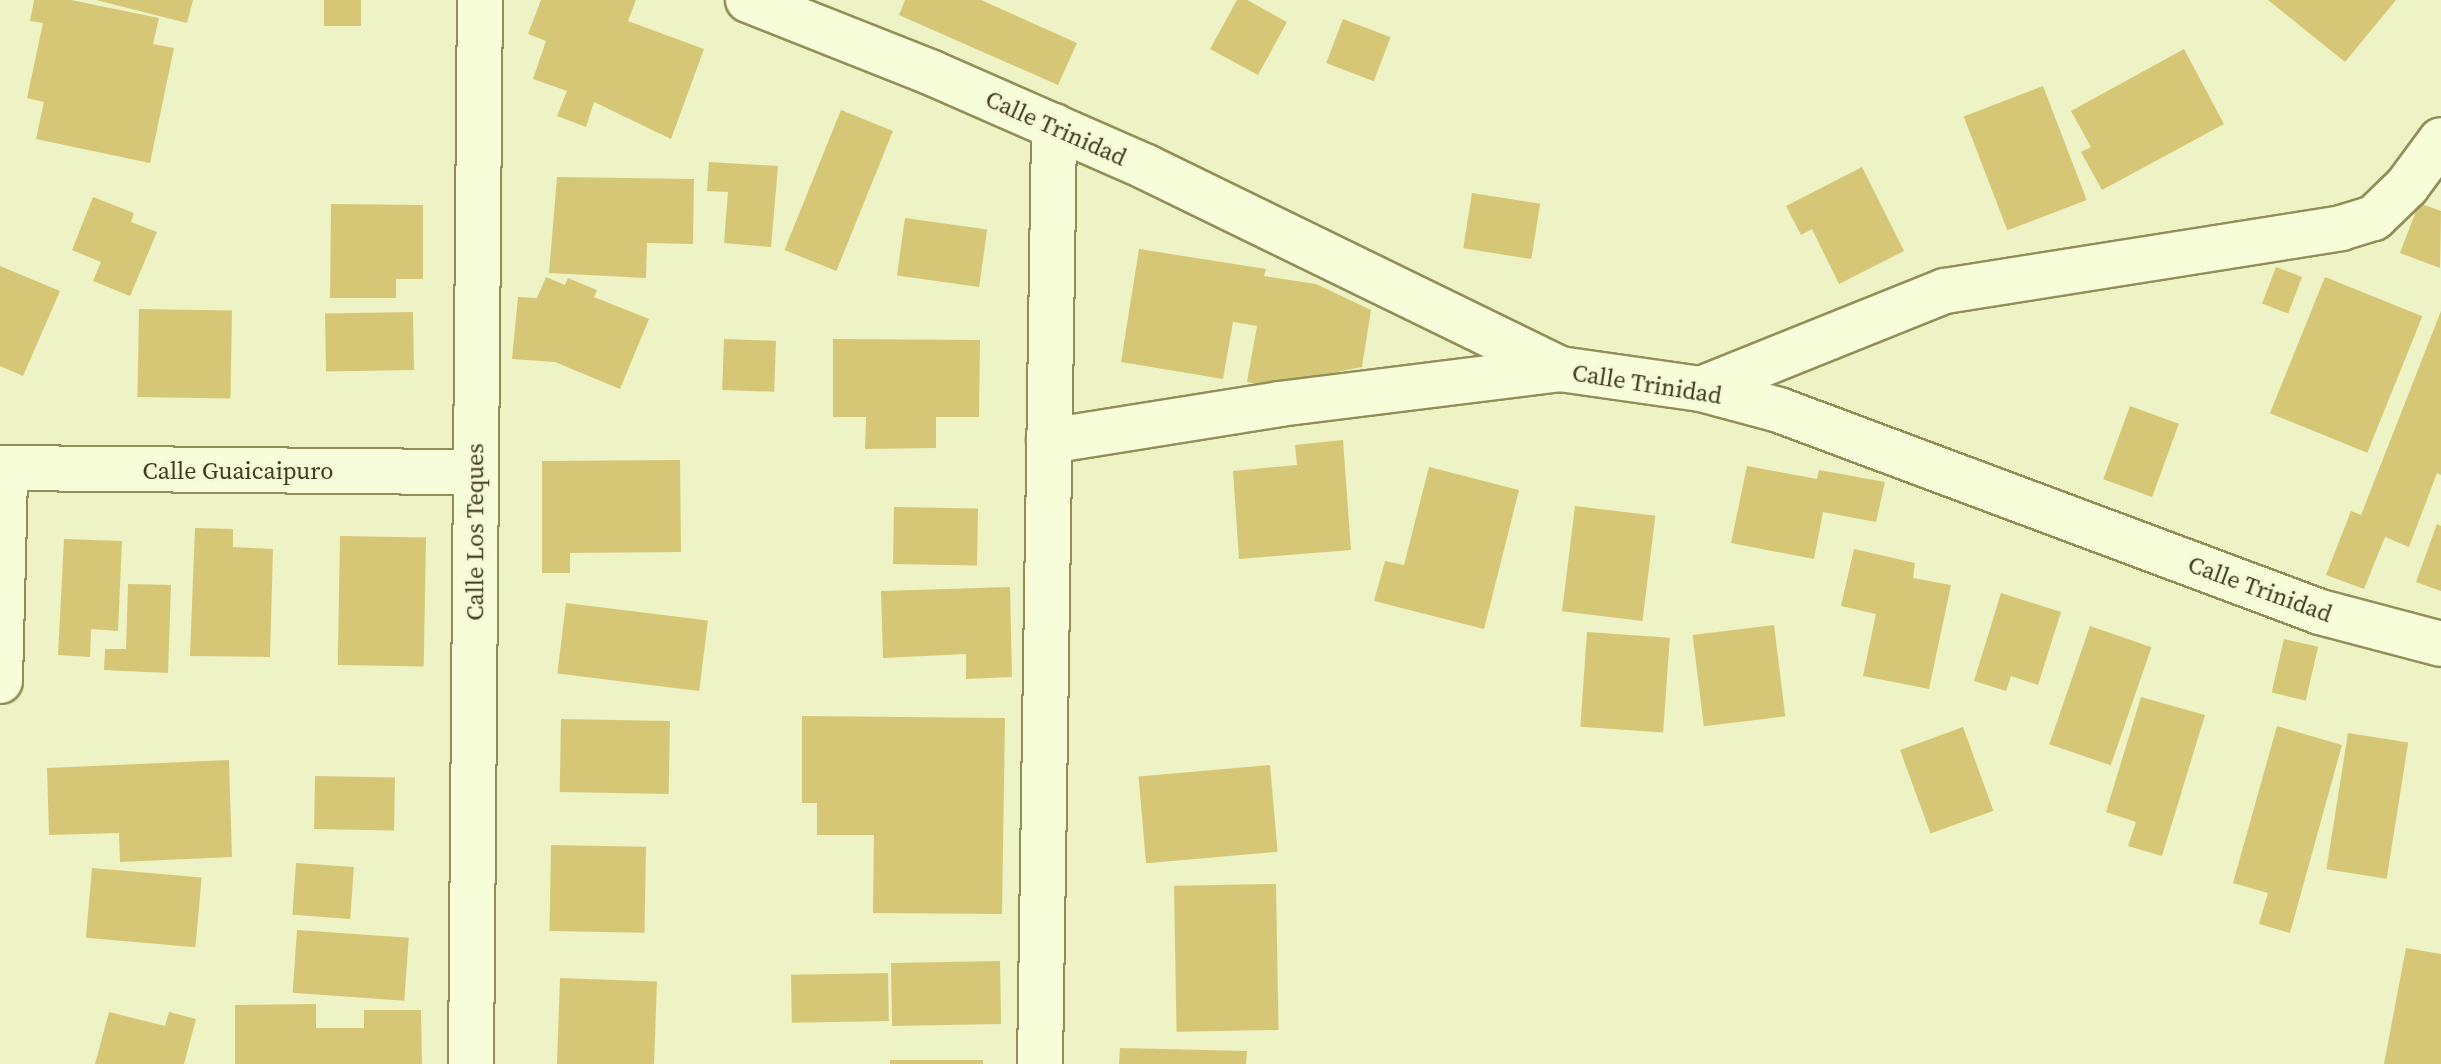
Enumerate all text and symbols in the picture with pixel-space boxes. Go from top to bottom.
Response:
street label: Calle Trinidad [981,84,1131,172]
street label: Calle Trinidad [1570,358,1724,410]
street label: Calle Los Teques [461,443,489,621]
street label: Calle Guaicaipuro [143,457,333,485]
street label: Calle Trinidad [2184,550,2336,628]

